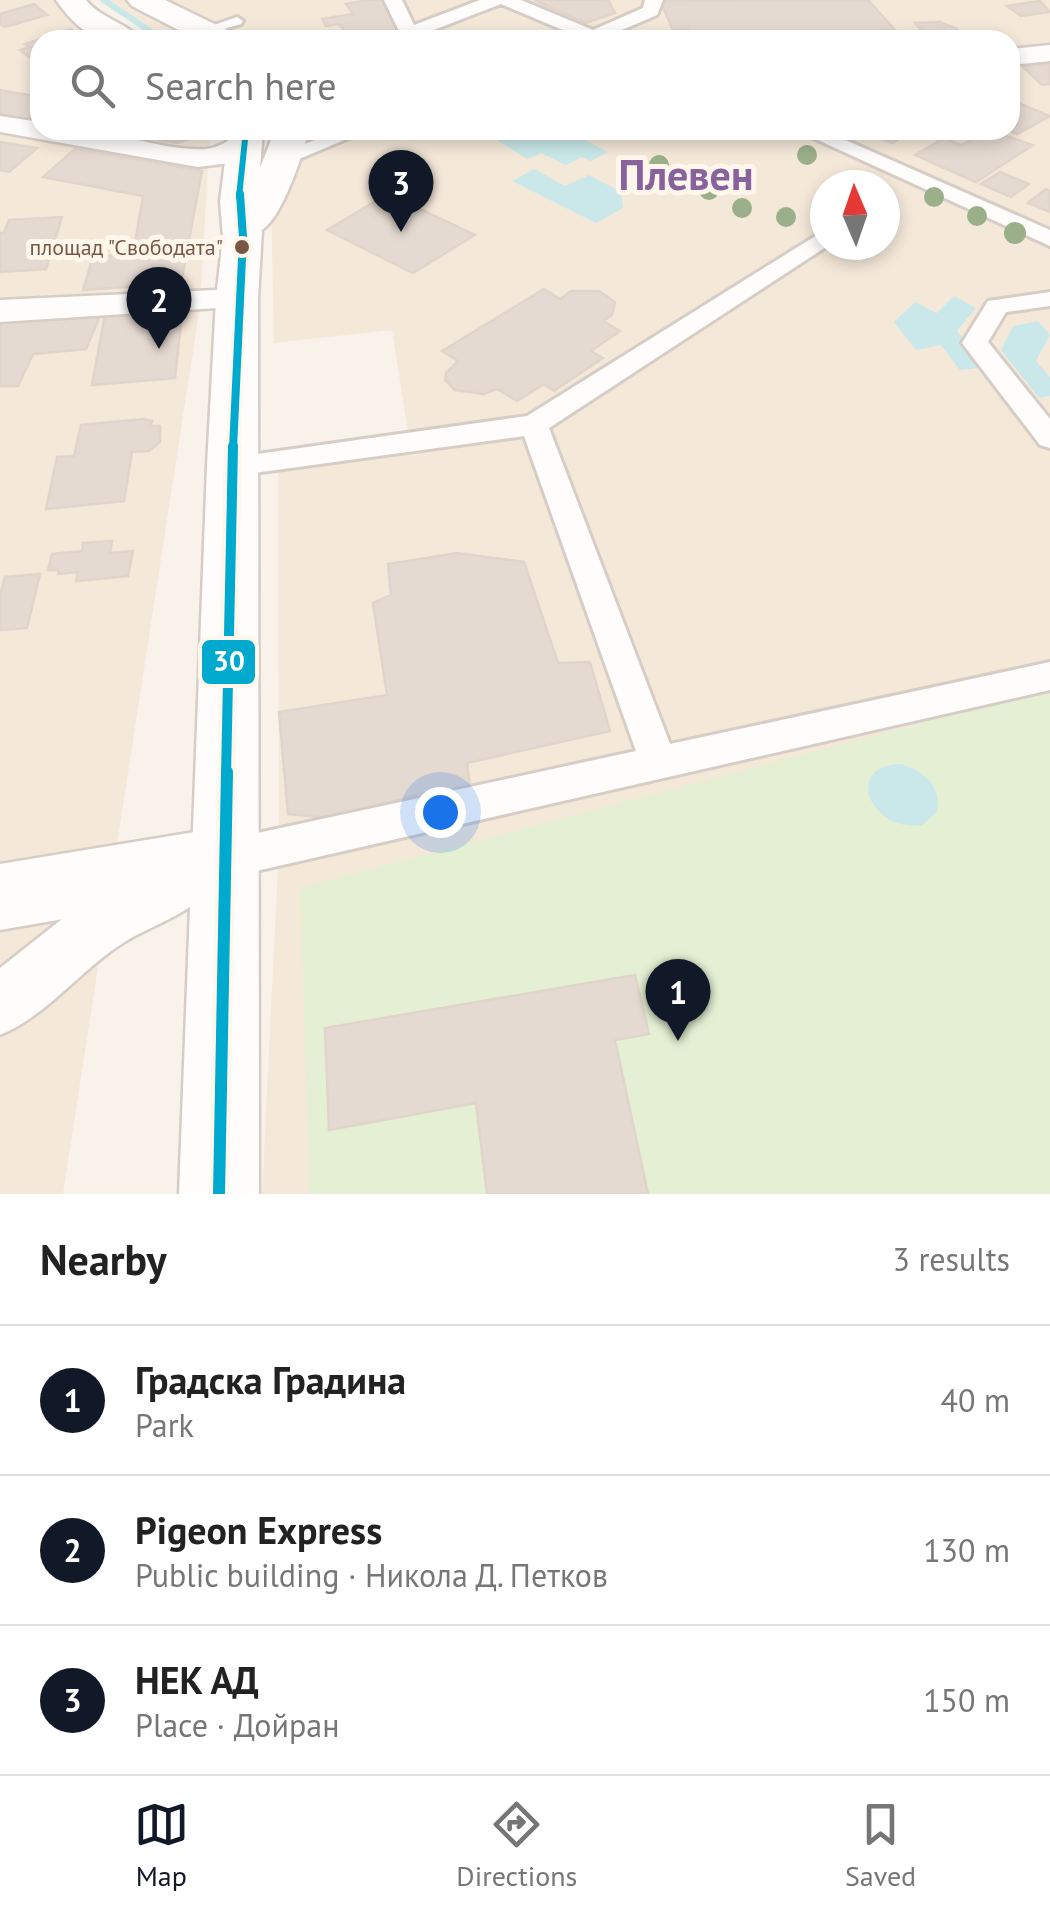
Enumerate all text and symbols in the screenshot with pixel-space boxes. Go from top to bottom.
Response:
search box [30,30,1020,140]
icon: search [65,58,120,113]
text: Search here [145,61,337,110]
district label: Плевен [619,147,753,202]
pin: 3 [368,150,434,232]
north arrow [810,170,900,260]
place label: площад "Свободата" [29,233,223,261]
marker: площад "Свободата" [232,237,252,257]
pin: 2 [126,266,192,349]
line badge: 30 [200,638,257,686]
text: 30 [213,642,245,679]
your location [415,787,466,838]
pin: 1 [646,958,710,1041]
text: Nearby [40,1232,167,1287]
text: 3 results [892,1238,1010,1280]
text: Градска Градина [135,1355,406,1404]
text: 1 [63,1379,82,1421]
text: 40 m [941,1379,1010,1421]
text: Park [135,1404,194,1446]
text: Pigeon Express [135,1505,382,1554]
text: 2 [63,1529,82,1571]
text: 130 m [923,1529,1010,1571]
text: Public building · Никола Д. Петков [135,1554,608,1596]
text: НЕК АД [135,1655,259,1704]
text: 3 [63,1679,82,1721]
text: 150 m [923,1679,1010,1721]
text: Place · Дойран [135,1704,339,1746]
tab: Map [134,1797,189,1894]
tab: Directions [456,1797,577,1894]
tab: Saved [845,1797,916,1894]

